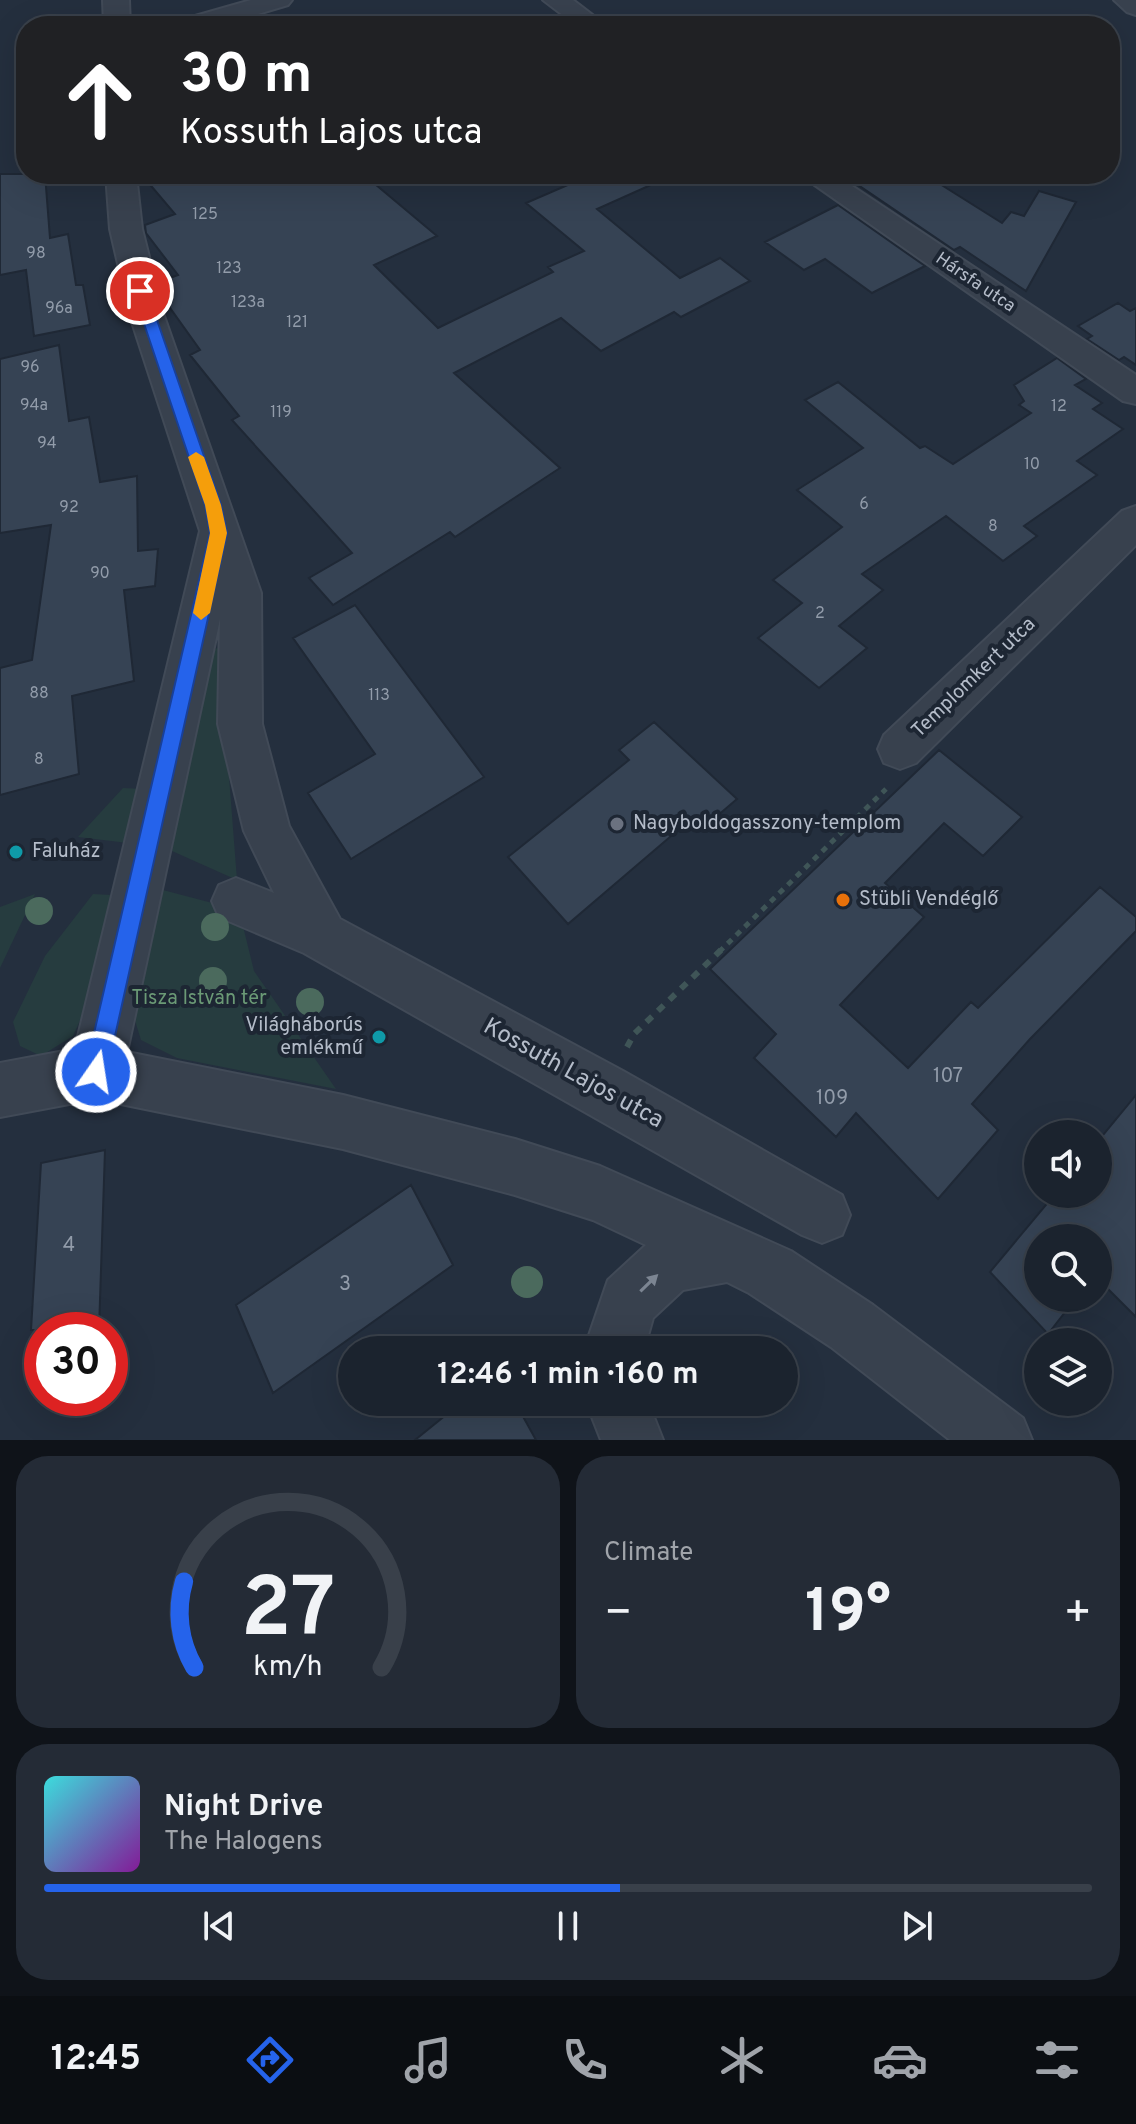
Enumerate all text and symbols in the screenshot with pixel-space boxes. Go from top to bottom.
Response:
text: 30 m [180,42,313,112]
icon: ahead [48,48,152,152]
text: Kossuth Lajos utca [180,111,482,157]
house number: 125 [192,205,218,225]
house number: 98 [26,244,46,264]
street label: Hársfa utca [930,248,1020,318]
pin [106,257,174,325]
house number: 123 [216,259,242,279]
icon: arrive [118,269,162,313]
house number: 123a [231,293,265,313]
house number: 96a [45,299,73,319]
house number: 121 [286,313,308,333]
house number: 96 [20,358,40,378]
house number: 94a [20,396,48,416]
house number: 12 [1051,397,1067,417]
house number: 119 [270,403,292,423]
house number: 94 [37,434,57,454]
house number: 10 [1024,455,1040,475]
house number: 6 [859,495,869,515]
house number: 92 [59,498,79,518]
house number: 8 [988,517,998,537]
house number: 90 [90,564,110,584]
house number: 2 [815,604,825,624]
street label: Templomkert utca [906,612,1042,744]
house number: 88 [29,684,49,704]
house number: 113 [368,686,390,706]
house number: 8 [34,750,44,770]
place label: Nagyboldogasszony-templom [633,811,901,837]
marker: Nagyboldogasszony-templom [608,815,626,833]
place label: Faluház [32,839,101,865]
marker: Faluház [7,843,25,861]
place label: Stübli Vendéglő [859,887,999,913]
marker: Stübli Vendéglő [834,891,852,909]
park label: Tisza István tér [131,986,267,1012]
street label: Kossuth Lajos utca [478,1012,668,1136]
place label: Világháborús emlékmű [245,1013,364,1062]
marker: Világháborús emlékmű [370,1028,388,1046]
position arrow [54,1030,138,1114]
house number: 107 [933,1064,963,1090]
house number: 109 [816,1086,848,1112]
map controls [1024,1120,1112,1416]
button: sound [1024,1120,1112,1208]
button: search [1024,1224,1112,1312]
house number: 4 [63,1233,75,1259]
house number: 3 [339,1272,351,1298]
one-way arrow [639,1274,658,1292]
speed limit sign: 30 [24,1312,128,1416]
button: layers [1024,1328,1112,1416]
text: 12:46 · 1 min · 160 m [437,1357,699,1394]
text: Climate [604,1537,693,1570]
text: 27 [241,1561,335,1666]
text: 19° [805,1577,891,1653]
text: − [604,1587,632,1643]
text: + [1064,1587,1092,1643]
text: km/h [253,1650,323,1686]
text: Night Drive [164,1789,323,1826]
text: The Halogens [164,1826,323,1859]
icon: previous [197,1904,241,1948]
icon: pause [546,1904,590,1948]
icon: next [895,1904,939,1948]
icon: directions [242,2032,298,2088]
icon: music [400,2032,456,2088]
icon: phone [557,2032,613,2088]
icon: climate [714,2032,770,2088]
icon: car [872,2032,928,2088]
icon: filters [1029,2032,1085,2088]
text: 12:45 [51,2037,141,2083]

